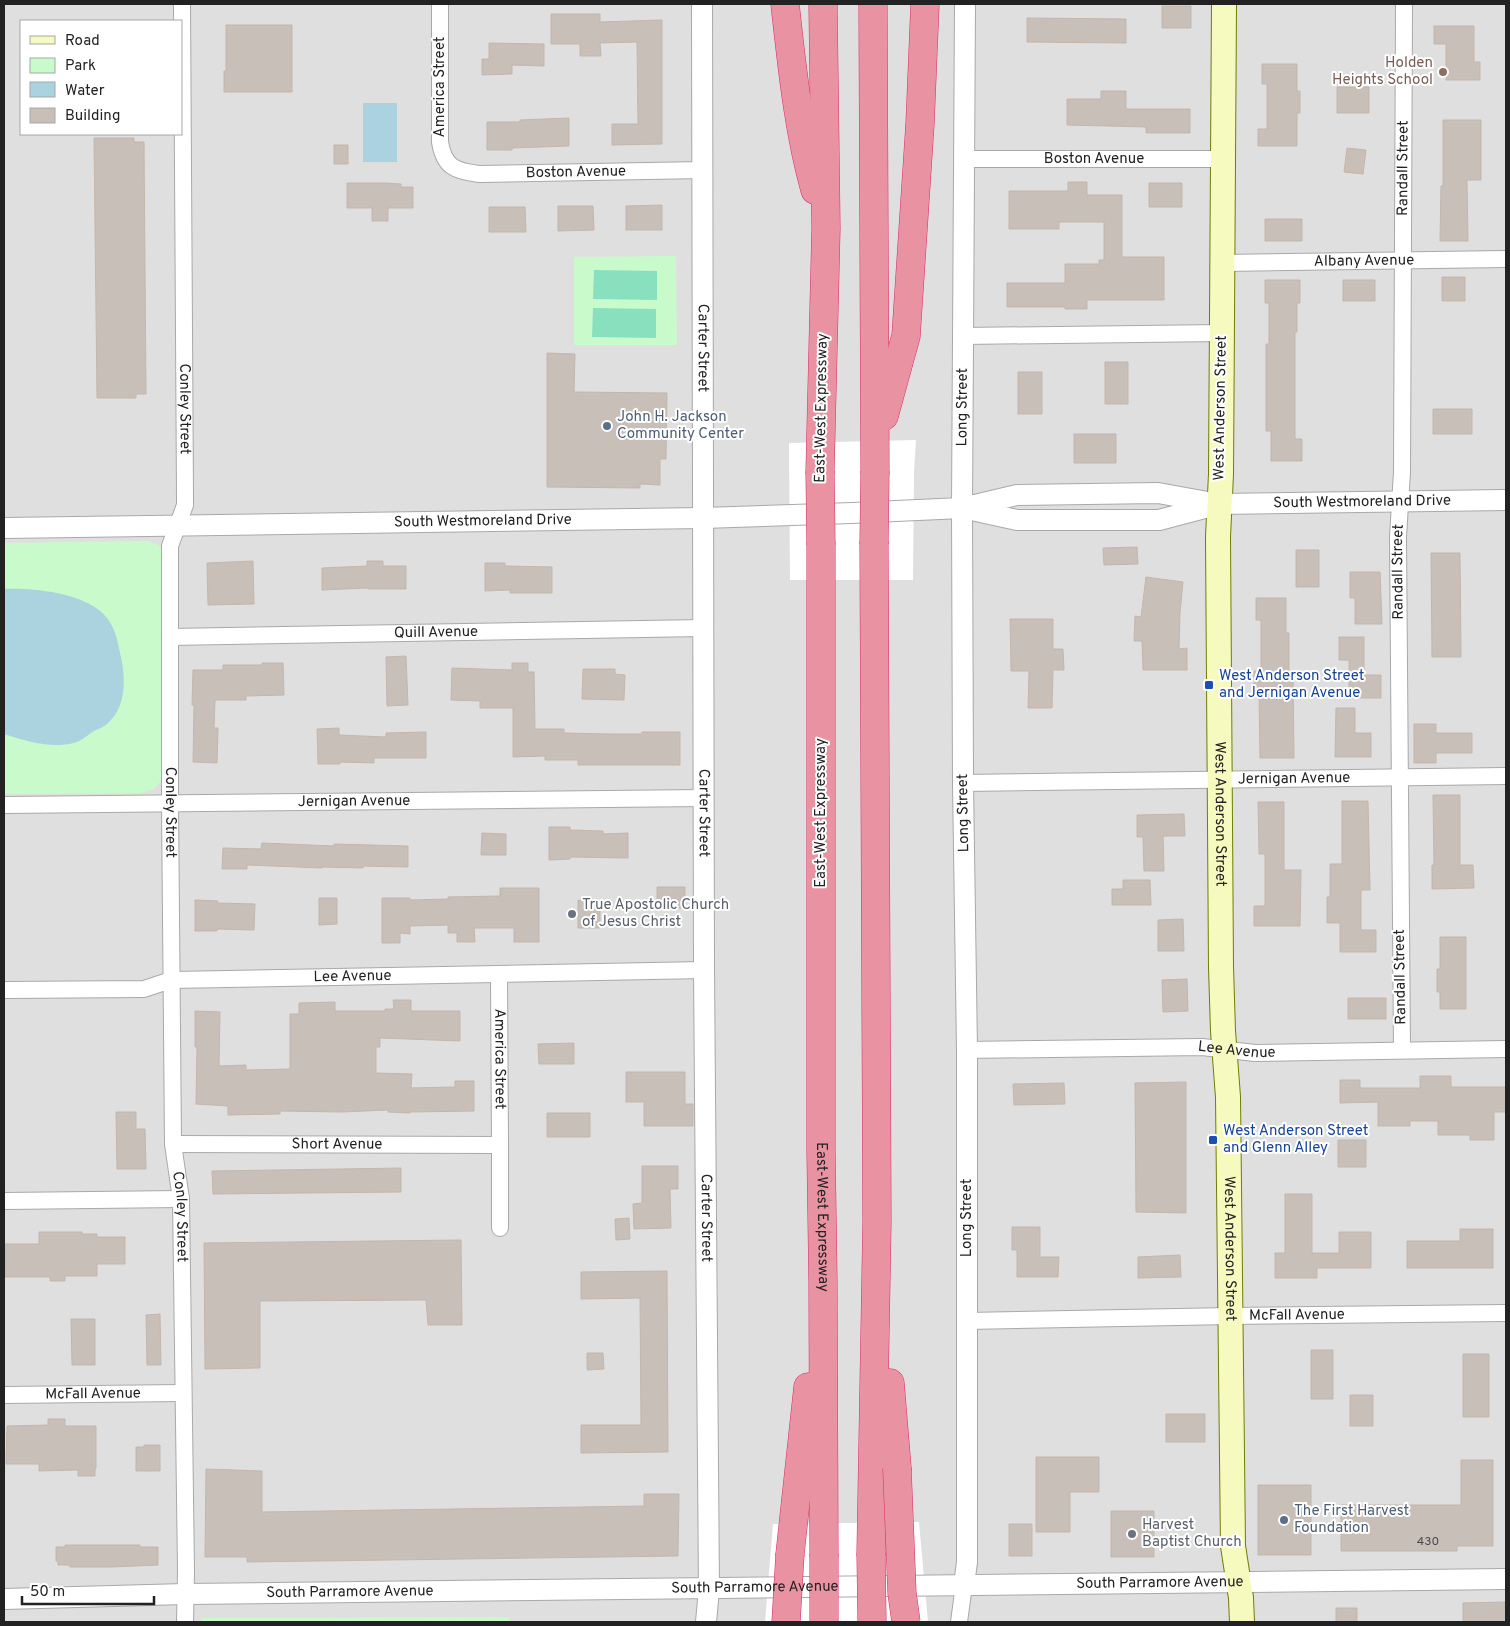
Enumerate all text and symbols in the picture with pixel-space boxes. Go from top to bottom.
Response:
legend [20,20,182,135]
text: Road [65,32,100,51]
street label: America Street [431,37,450,137]
place label: Holden Heights School [1332,54,1433,90]
text: Park [65,57,96,76]
marker: Holden Heights School [1437,66,1449,78]
text: Water [65,82,105,101]
text: Building [65,107,120,126]
street label: Randall Street [1394,120,1413,216]
street label: Boston Avenue [1044,150,1144,169]
street label: Boston Avenue [525,162,626,183]
street label: Albany Avenue [1314,251,1414,271]
street label: Carter Street [693,304,712,392]
street label: East-West Expressway [811,333,833,483]
street label: West Anderson Street [1210,335,1232,481]
street label: Conley Street [175,363,194,455]
street label: Long Street [953,368,972,447]
place label: John H. Jackson Community Center [617,408,744,444]
marker: John H. Jackson Community Center [601,420,613,432]
street label: South Westmoreland Drive [1273,491,1451,513]
street label: South Westmoreland Drive [394,510,572,532]
street label: Randall Street [1388,524,1408,620]
street label: Quill Avenue [394,622,478,643]
place label: West Anderson Street and Jernigan Avenue [1219,667,1364,703]
marker: West Anderson Street and Jernigan Avenue [1203,679,1215,691]
street label: East-West Expressway [812,738,831,888]
street label: West Anderson Street [1210,741,1230,887]
street label: Conley Street [161,767,180,858]
street label: Carter Street [694,769,713,857]
street label: Jernigan Avenue [1238,769,1350,789]
street label: Long Street [954,774,974,852]
street label: Jernigan Avenue [298,791,410,812]
place label: True Apostolic Church of Jesus Christ [582,896,729,932]
marker: True Apostolic Church of Jesus Christ [566,908,578,920]
street label: Randall Street [1391,929,1411,1025]
street label: Lee Avenue [313,966,392,987]
street label: America Street [490,1008,509,1110]
street label: Lee Avenue [1197,1037,1276,1063]
place label: West Anderson Street and Glenn Alley [1223,1122,1368,1158]
marker: West Anderson Street and Glenn Alley [1207,1134,1219,1146]
street label: Short Avenue [292,1135,382,1154]
street label: East-West Expressway [812,1142,833,1292]
street label: Conley Street [168,1170,191,1262]
street label: Carter Street [696,1174,716,1262]
street label: West Anderson Street [1219,1176,1240,1322]
street label: Long Street [958,1179,977,1257]
street label: McFall Avenue [1249,1305,1345,1325]
street label: McFall Avenue [45,1384,141,1404]
place label: The First Harvest Foundation [1294,1502,1409,1538]
marker: The First Harvest Foundation [1278,1514,1290,1526]
place label: Harvest Baptist Church [1142,1516,1242,1552]
marker: Harvest Baptist Church [1126,1528,1138,1540]
house number: 430 [1417,1534,1439,1550]
street label: South Parramore Avenue [1076,1572,1244,1593]
scale bar [22,1574,155,1606]
street label: South Parramore Avenue [671,1577,839,1598]
street label: South Parramore Avenue [266,1582,434,1603]
text: 50 m [30,1583,65,1602]

